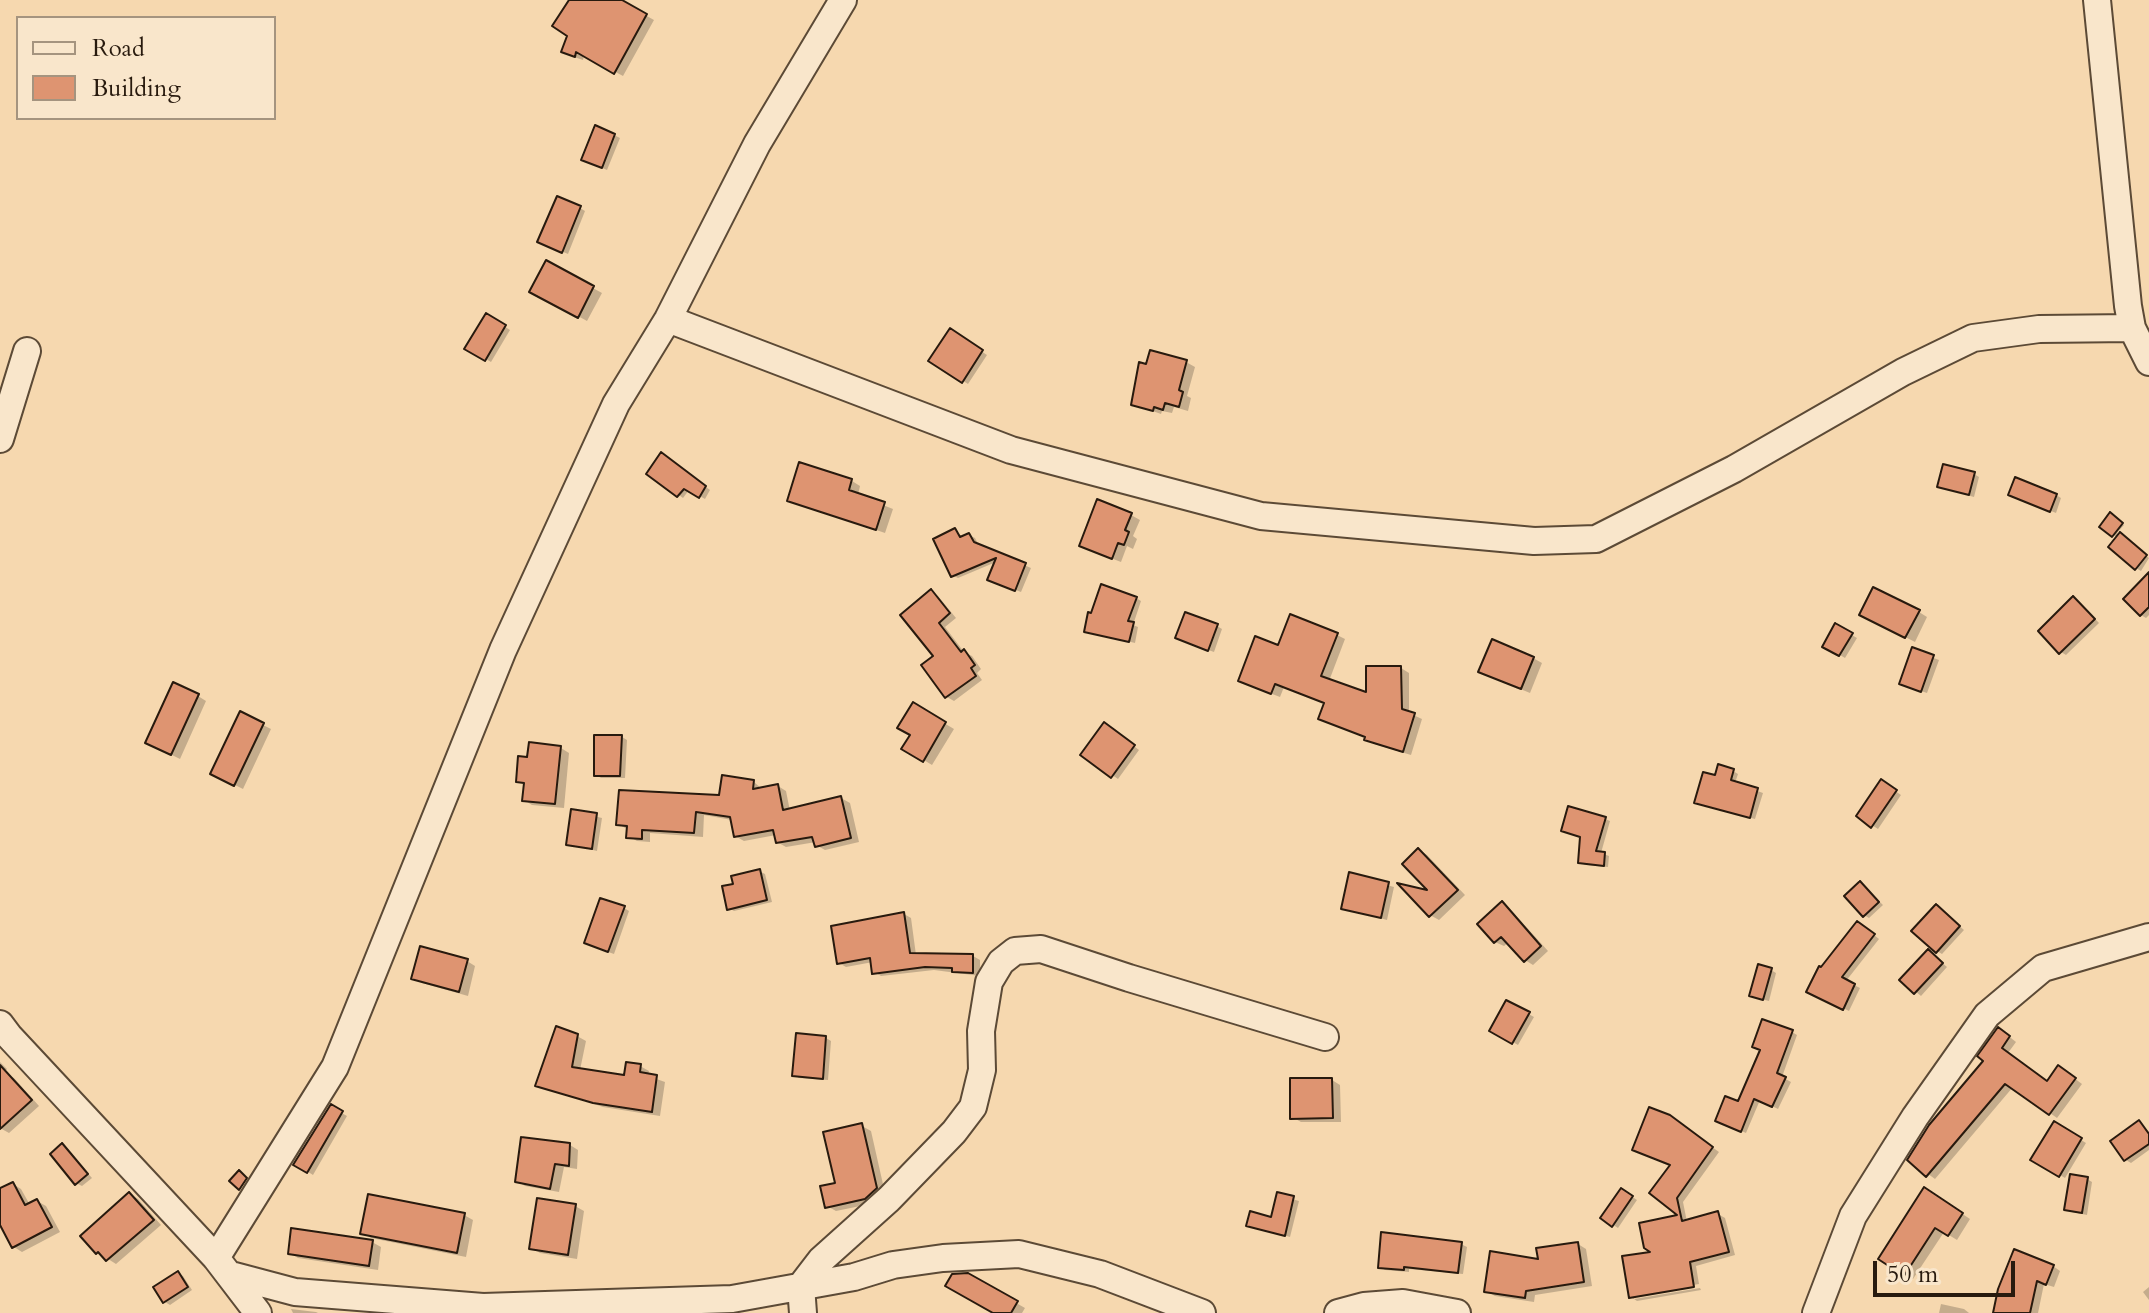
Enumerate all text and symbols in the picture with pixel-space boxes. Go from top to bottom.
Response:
legend [16,16,276,120]
text: Road [92,32,145,65]
text: Building [92,72,181,105]
scale bar [1877,1245,2019,1295]
text: 50 m [1887,1258,1938,1291]

